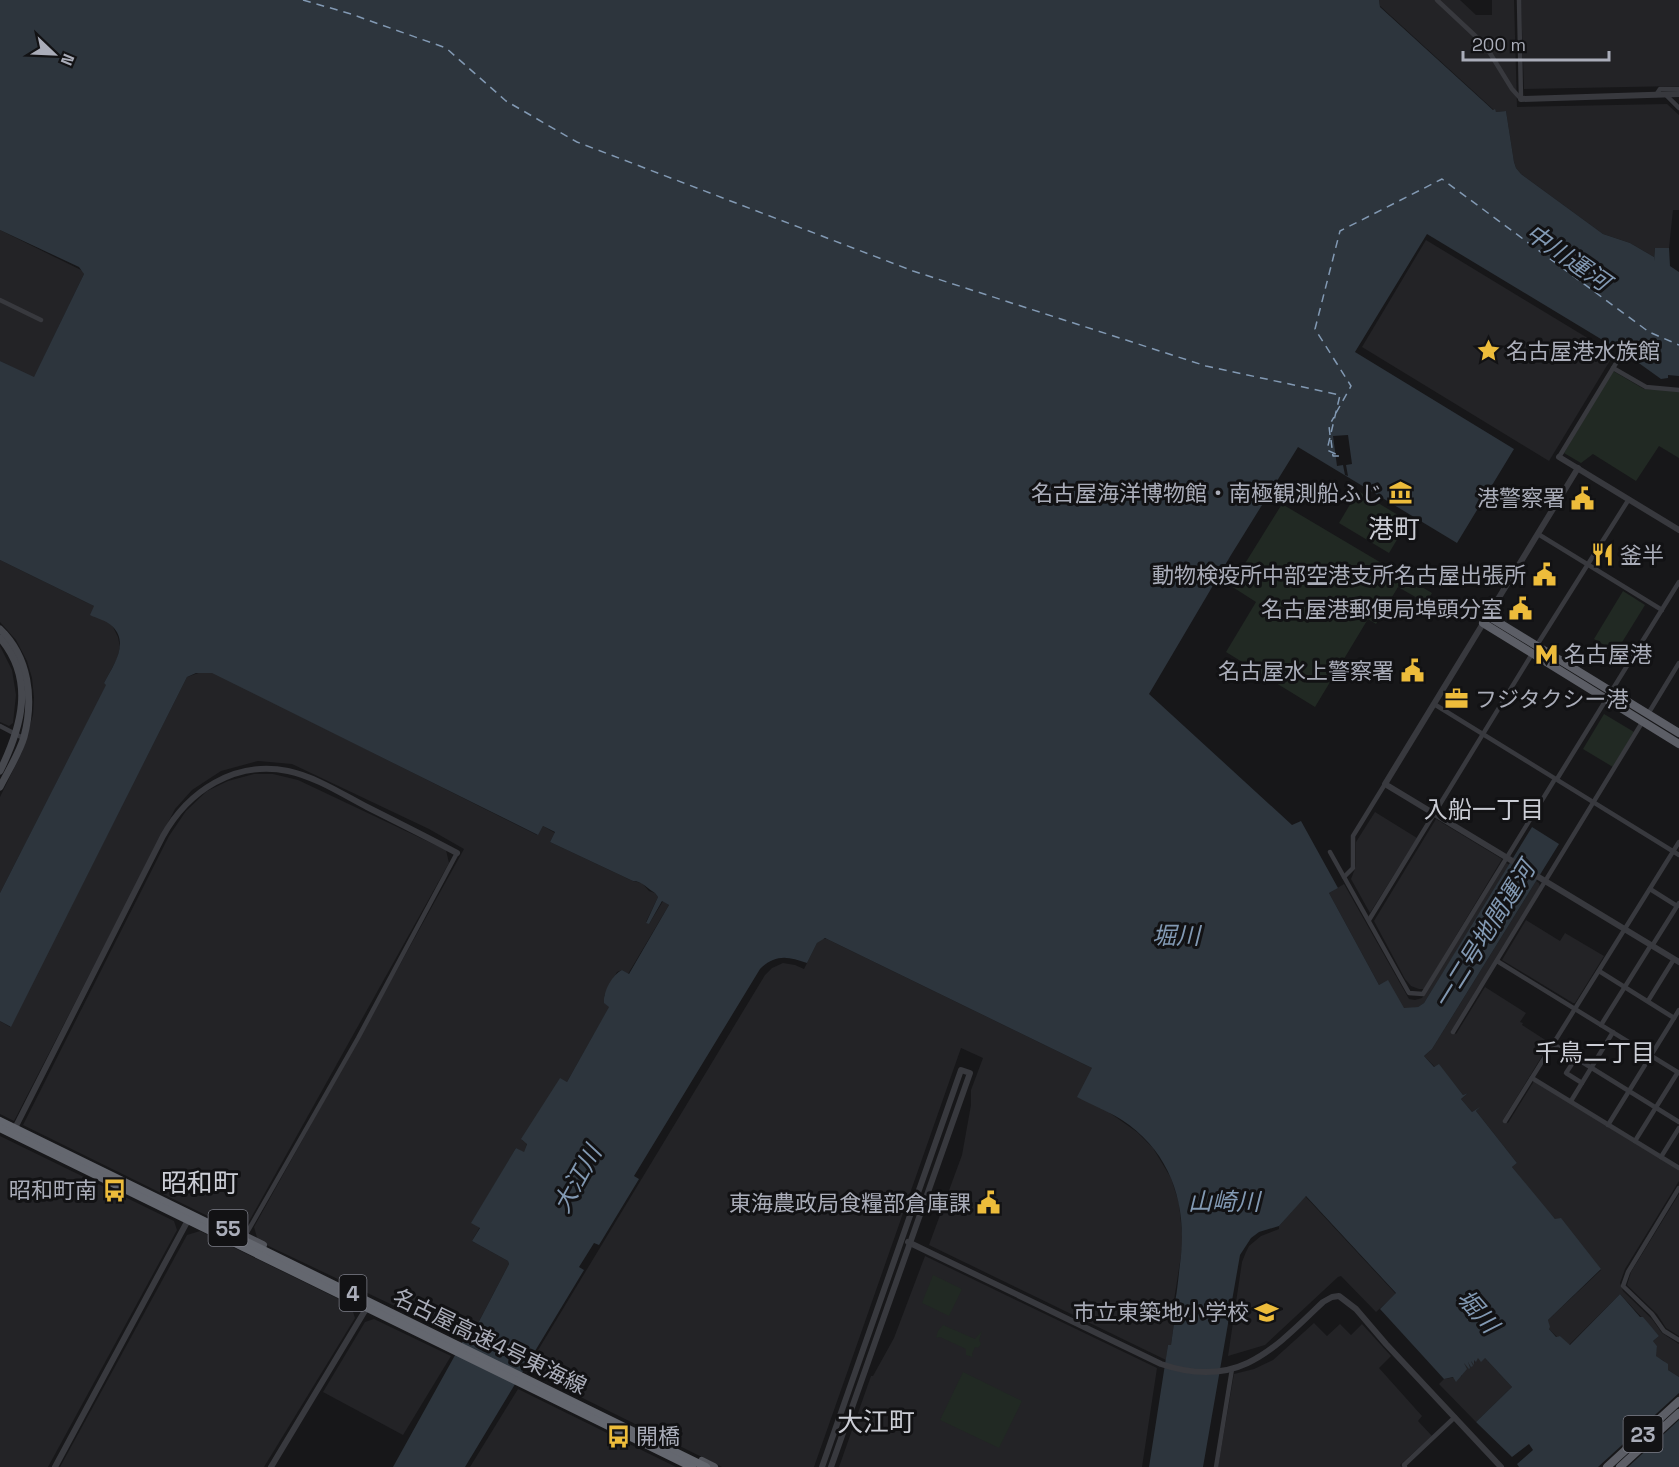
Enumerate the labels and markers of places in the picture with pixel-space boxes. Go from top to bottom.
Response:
place label: 名古屋港水族館 [1506,337,1660,365]
place icon: 名古屋港水族館 [1475,338,1501,364]
place label: 名古屋海洋博物館・南極観測船ふじ [1031,479,1383,507]
museum icon: 名古屋海洋博物館・南極観測船ふじ [1388,480,1414,506]
place label: 港警察署 [1477,484,1565,512]
public building icon: 港警察署 [1570,485,1596,511]
place label: 釜半 [1620,541,1664,569]
restaurant icon: 釜半 [1589,542,1615,568]
place label: 動物検疫所中部空港支所名古屋出張所 [1152,561,1526,589]
public building icon: 動物検疫所中部空港支所名古屋出張所 [1531,562,1557,588]
place label: 名古屋港郵便局埠頭分室 [1261,595,1503,623]
public building icon: 名古屋港郵便局埠頭分室 [1508,596,1534,622]
place label: 名古屋港 [1564,640,1652,668]
metro station icon: 名古屋港 [1533,641,1559,667]
place label: 名古屋水上警察署 [1218,657,1394,685]
public building icon: 名古屋水上警察署 [1399,658,1425,684]
place label: フジタクシー港 [1475,685,1629,713]
office icon: フジタクシー港 [1444,686,1470,712]
place label: 昭和町南 [9,1176,97,1204]
bus stop icon: 昭和町南 [102,1177,128,1203]
place label: 東海農政局食糧部倉庫課 [729,1189,971,1217]
public building icon: 東海農政局食糧部倉庫課 [976,1190,1002,1216]
place label: 市立東築地小学校 [1073,1298,1249,1326]
school or university icon: 市立東築地小学校 [1254,1299,1280,1325]
place label: 開橋 [636,1422,680,1450]
bus stop icon: 開橋 [605,1423,631,1449]

